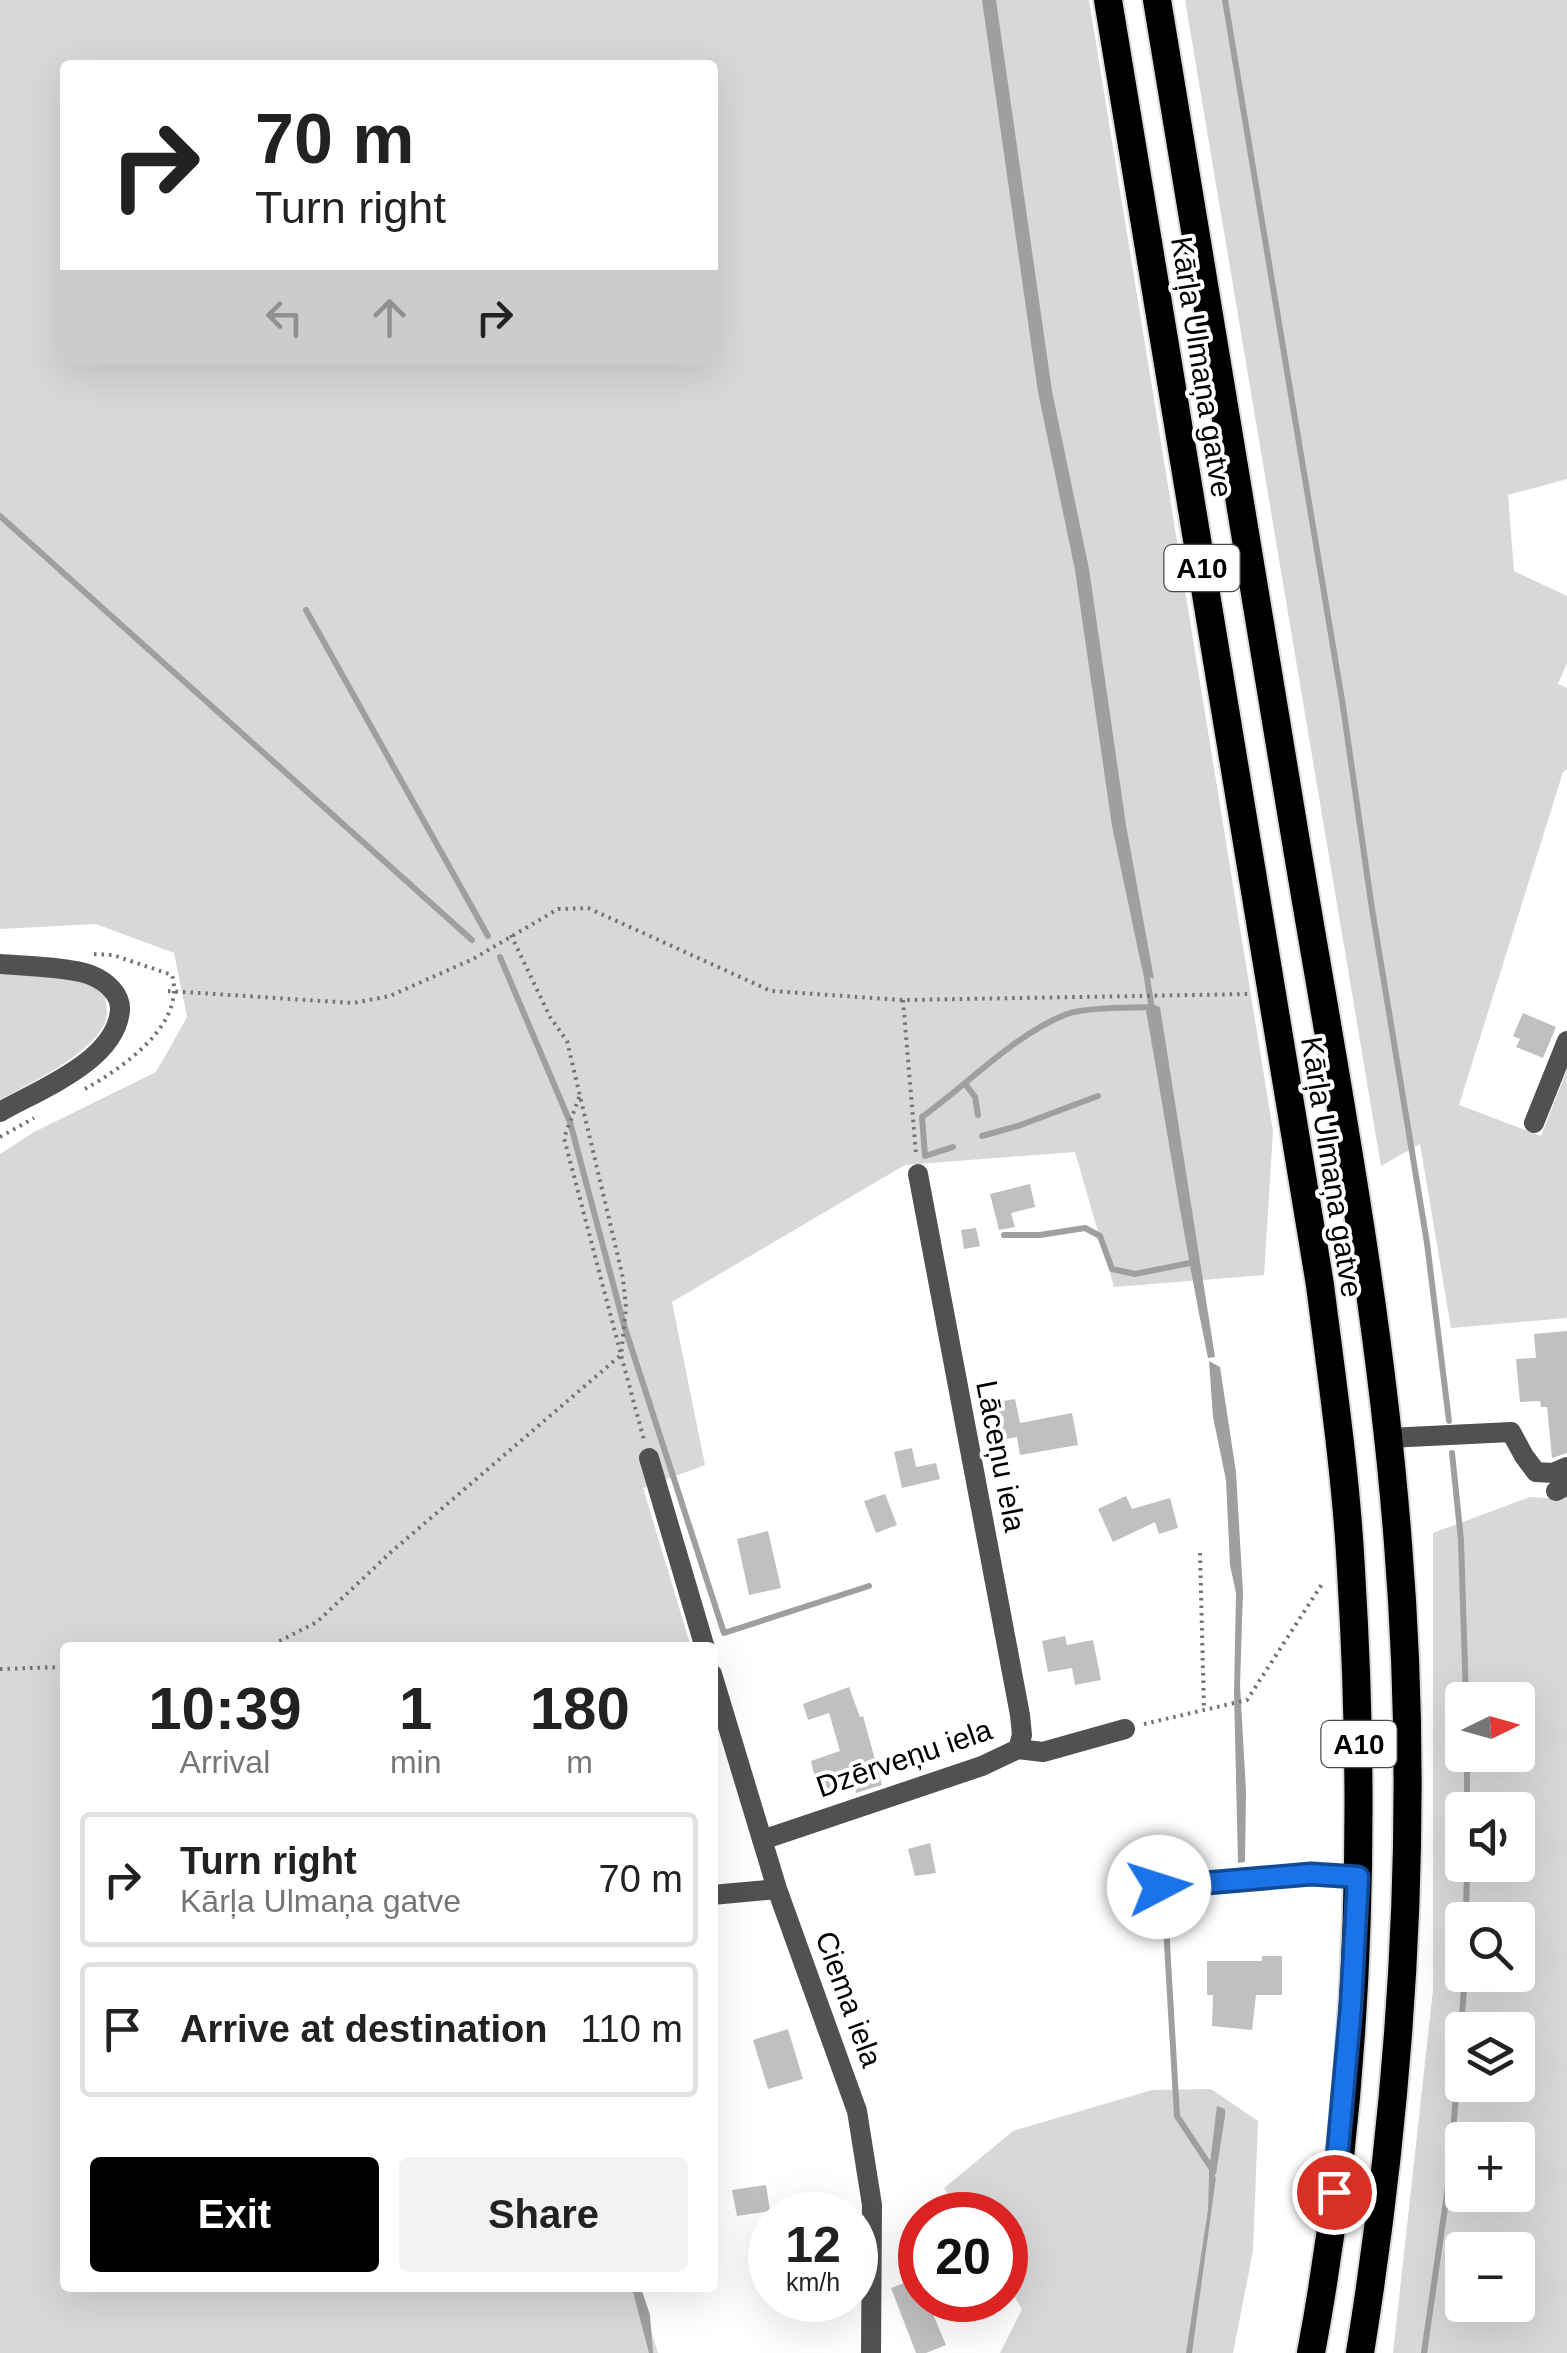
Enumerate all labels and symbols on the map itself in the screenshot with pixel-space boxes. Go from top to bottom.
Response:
street label: Kārļa Ulmaņa gatve [1165,234,1239,500]
road number: A10 [1164,545,1240,591]
street label: Kārļa Ulmaņa gatve [1295,1034,1369,1300]
street label: Lāceņu iela [970,1378,1032,1535]
north arrow [1445,1682,1535,1772]
street label: Dzērveņu iela [812,1712,996,1803]
road number: A10 [1322,1721,1396,1767]
position arrow [1107,1835,1211,1939]
street label: Ciema iela [809,1927,889,2072]
pin [1292,2150,1377,2235]
speed limit sign: 20 [898,2192,1028,2322]

